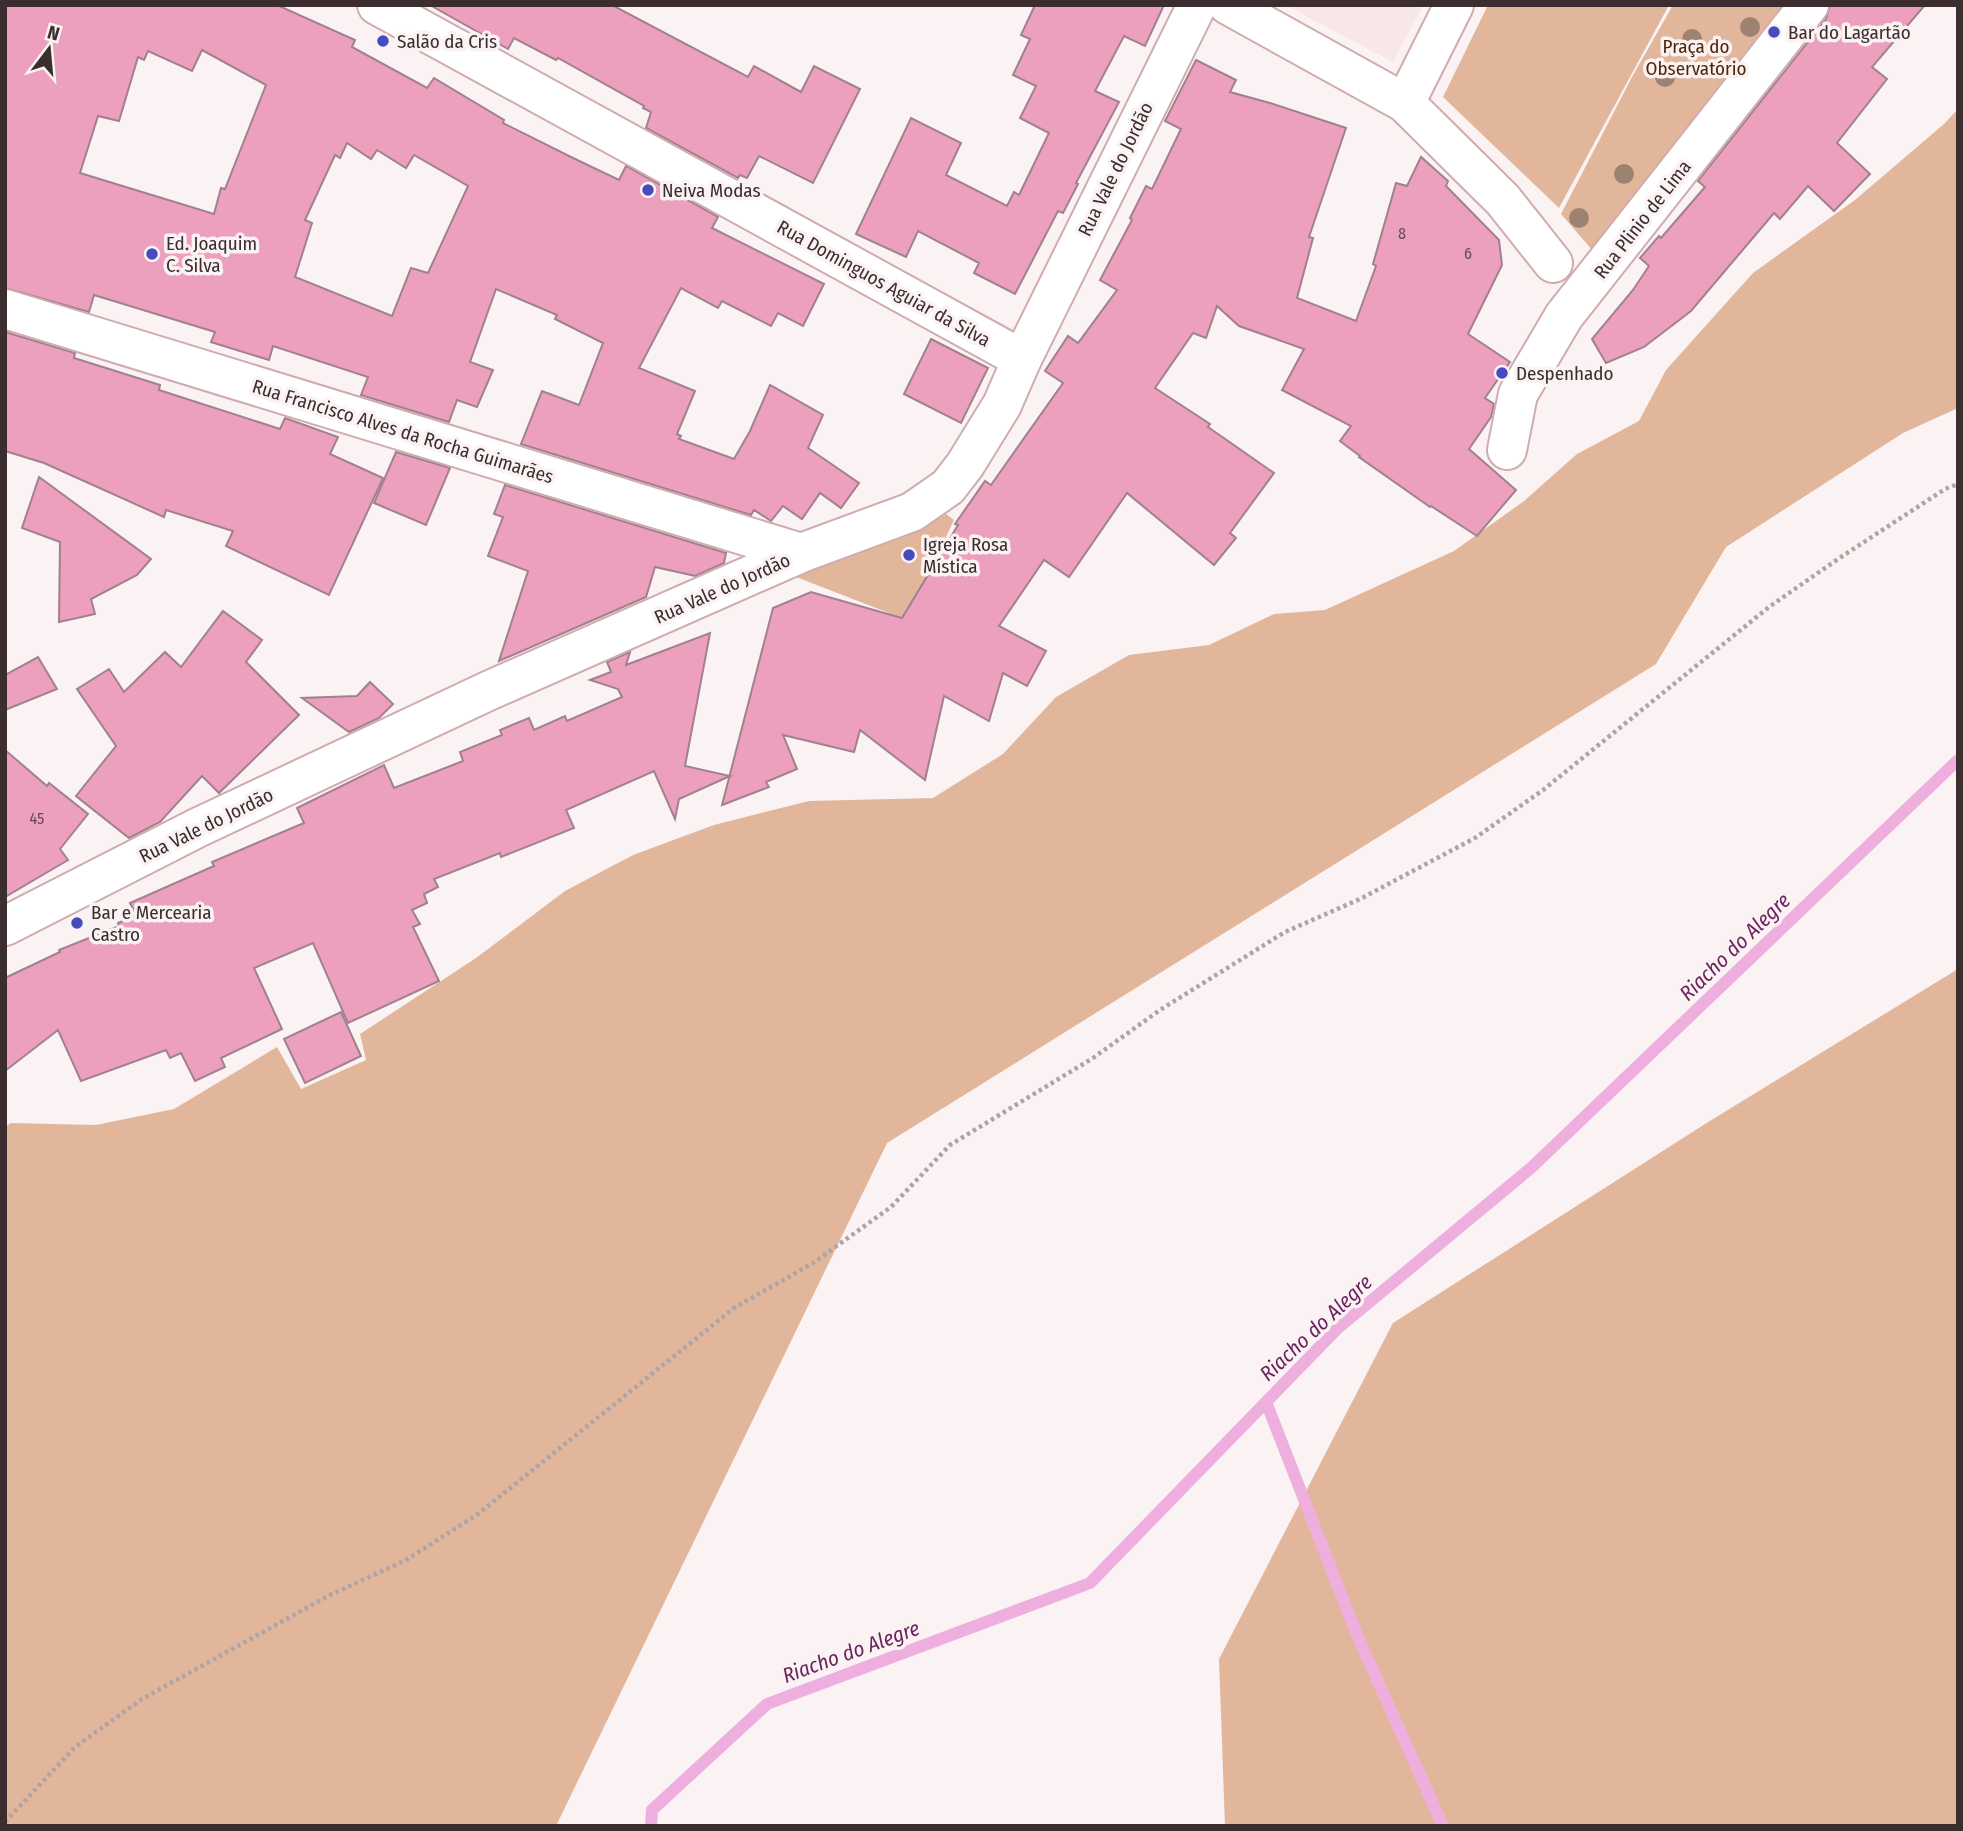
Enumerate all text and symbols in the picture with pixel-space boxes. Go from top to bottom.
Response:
north arrow [14,14,84,84]
text: N [45,21,62,46]
place label: Bar do Lagartão [1788,21,1911,44]
marker: Bar do Lagartão [1766,24,1782,40]
place label: Salão da Cris [397,30,497,53]
marker: Salão da Cris [375,33,391,49]
park label: Praça do Observatório [1645,35,1747,80]
street label: Rua Vale do Jordão [1073,98,1158,240]
street label: Rua Plinio de Lima [1589,155,1696,283]
place label: Neiva Modas [662,179,761,202]
marker: Neiva Modas [640,182,656,198]
street label: Rua Dominguos Aguiar da Silva [773,215,994,352]
house number: 8 [1398,224,1406,243]
place label: Ed. Joaquim C. Silva [166,232,257,277]
house number: 6 [1464,244,1472,263]
marker: Ed. Joaquim C. Silva [144,246,160,262]
place label: Despenhado [1516,362,1614,385]
marker: Despenhado [1494,365,1510,381]
street label: Rua Francisco Alves da Rocha Guimarães [249,375,556,488]
place label: Igreja Rosa Mística [923,533,1008,578]
marker: Igreja Rosa Mística [901,547,917,563]
street label: Rua Vale do Jordão [651,548,794,629]
street label: Rua Vale do Jordão [135,783,277,868]
house number: 45 [30,809,44,828]
water label: Riacho do Alegre [1674,888,1796,1006]
place label: Bar e Mercearia Castro [91,901,212,946]
marker: Bar e Mercearia Castro [69,915,85,931]
water label: Riacho do Alegre [1254,1269,1378,1387]
water label: Riacho do Alegre [779,1615,923,1689]

